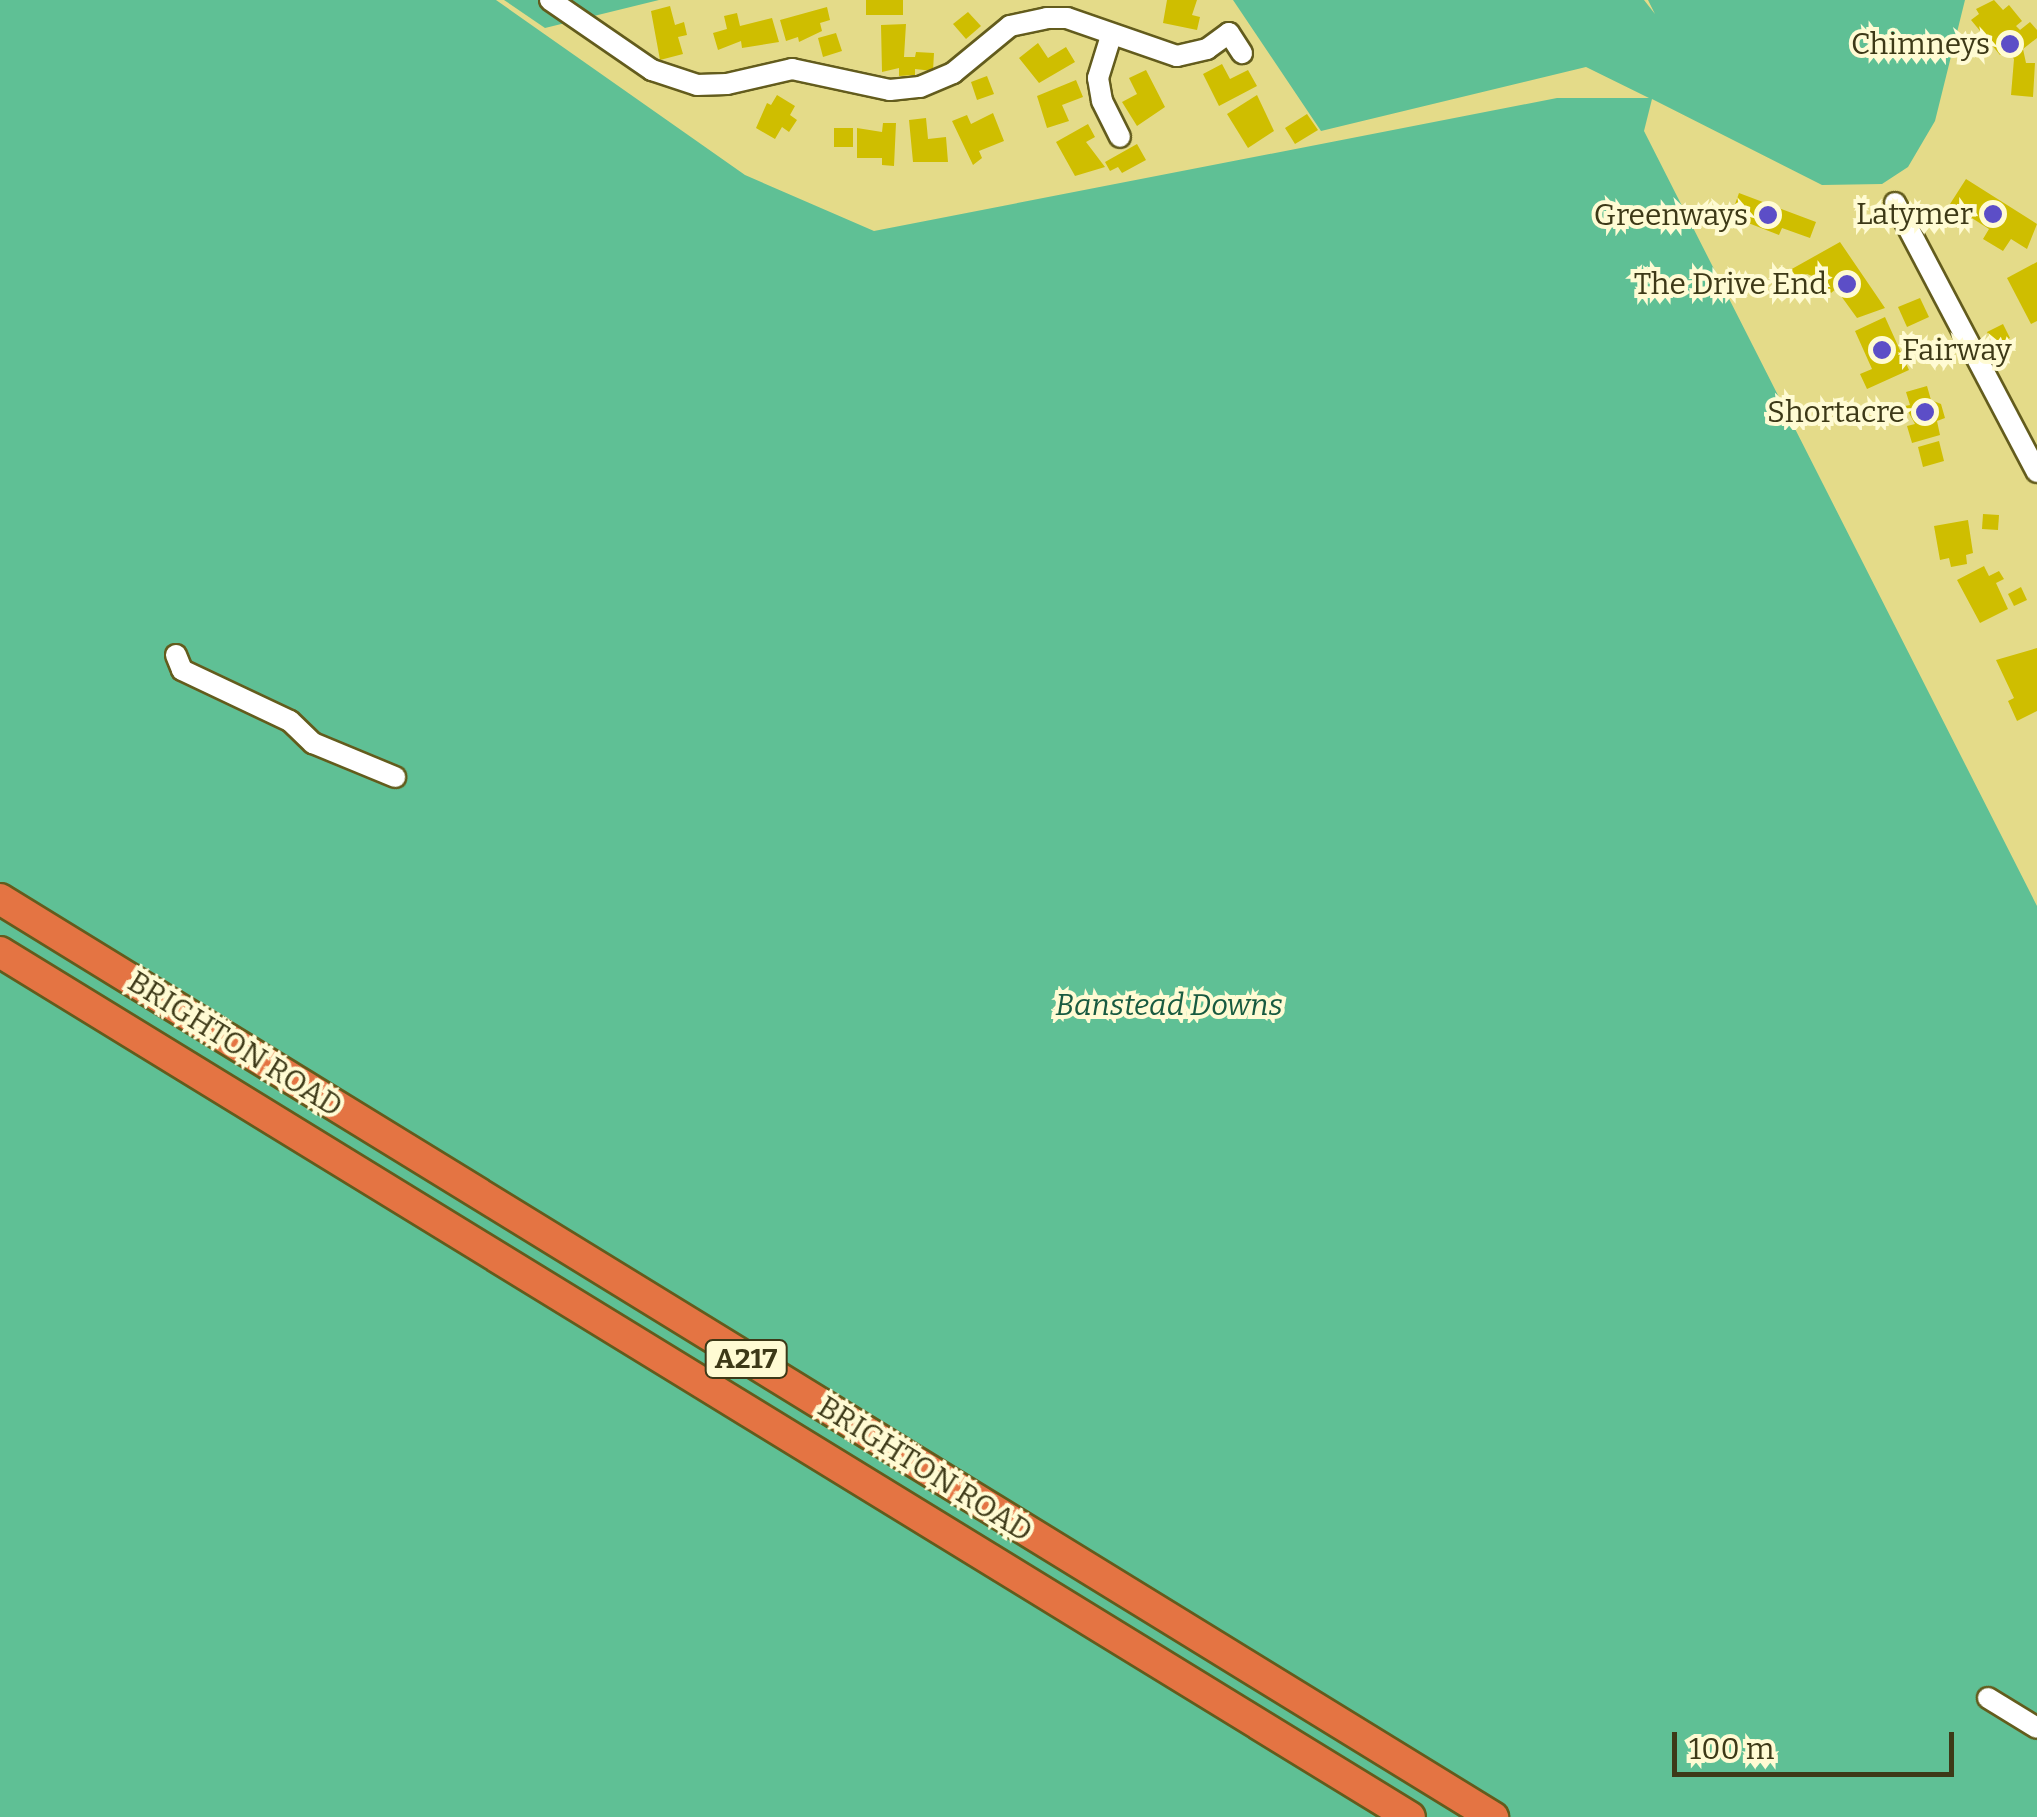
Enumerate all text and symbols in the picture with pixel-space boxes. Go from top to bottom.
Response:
place label: Chimneys [1851,26,1990,62]
marker: Chimneys [1999,33,2021,55]
place label: Latymer [1856,196,1973,232]
place label: Greenways [1594,197,1748,233]
marker: Latymer [1982,203,2004,225]
marker: Greenways [1757,204,1779,226]
place label: The Drive End [1634,266,1827,302]
marker: The Drive End [1836,273,1858,295]
place label: Fairway [1902,332,2012,368]
marker: Fairway [1871,339,1893,361]
place label: Shortacre [1767,394,1905,430]
marker: Shortacre [1914,401,1936,423]
street label: BRIGHTON ROAD [121,964,349,1124]
park label: Banstead Downs [1055,987,1283,1023]
road number: A217 [704,1336,788,1382]
street label: BRIGHTON ROAD [811,1389,1039,1549]
scale bar [1677,1712,1960,1774]
text: 100 m [1689,1731,1774,1767]

